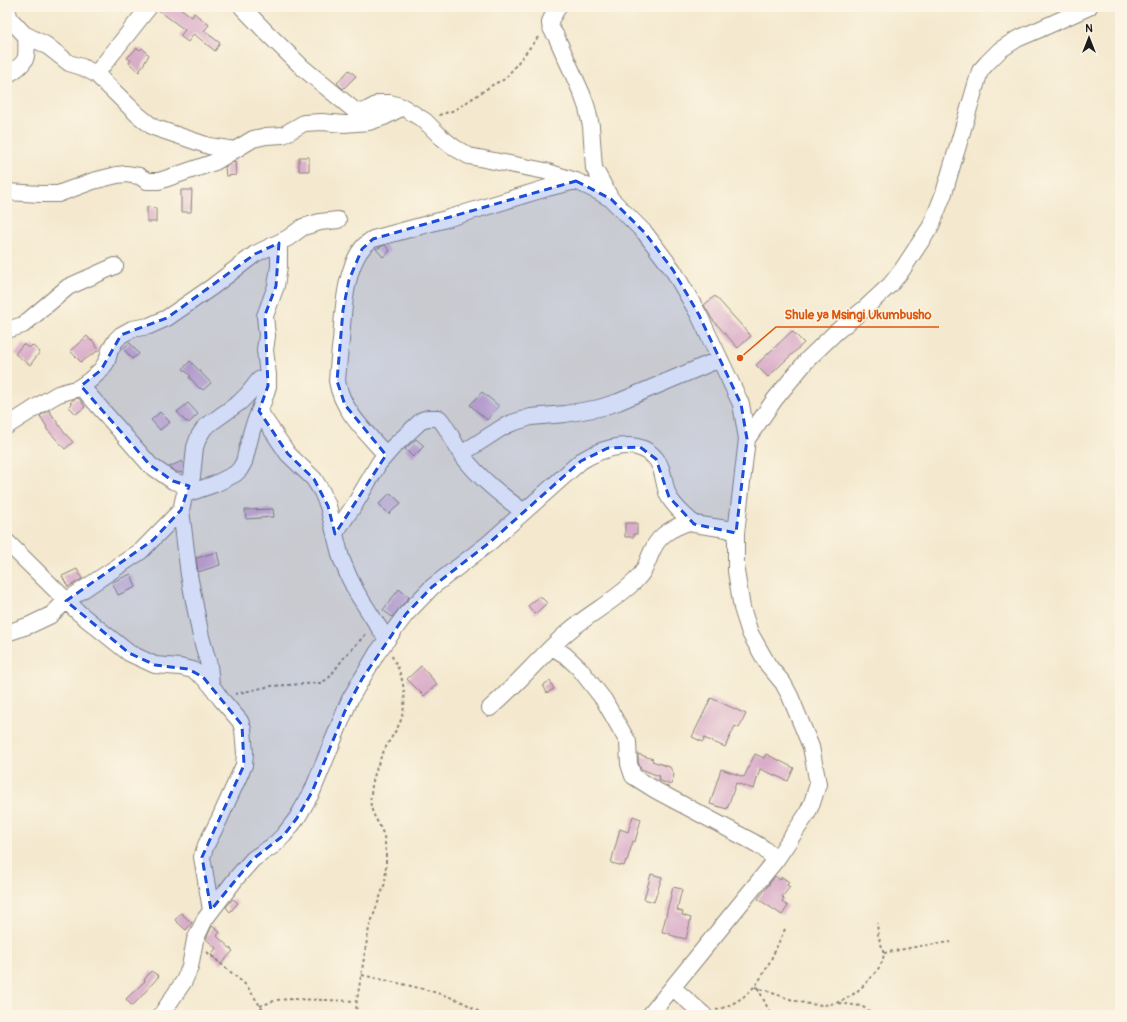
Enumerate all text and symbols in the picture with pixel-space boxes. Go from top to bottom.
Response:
north arrow [1069,18,1109,58]
text: N [1085,22,1093,35]
callout: Shule ya Msingi Ukumbusho [776,302,939,327]
text: Shule ya Msingi Ukumbusho [785,307,931,323]

